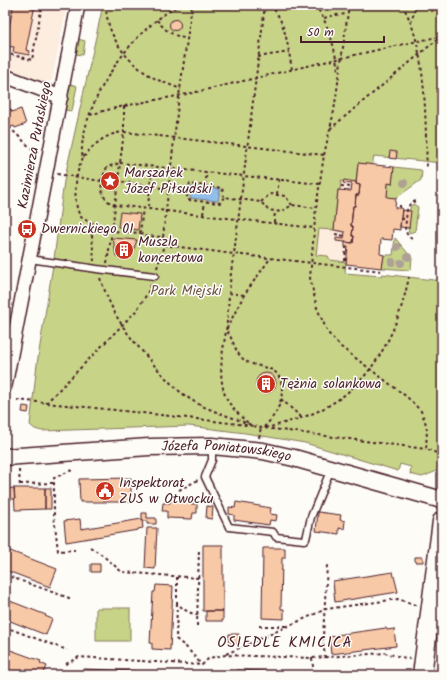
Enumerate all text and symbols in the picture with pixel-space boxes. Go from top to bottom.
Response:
scale bar [301,18,384,44]
text: 50 m [307,23,334,42]
street label: Kazimierza Pułaskiego [12,79,58,211]
place label: Marszałek Józef Piłsudski [124,162,212,200]
place icon: Marszałek Józef Piłsudski [99,170,121,192]
bus stop icon: Dwernickiego 01 [16,218,38,240]
place label: Dwernickiego 01 [41,218,134,240]
place label: Muszla koncertowa [138,231,203,269]
building icon: Muszla koncertowa [113,239,135,261]
park label: Park Miejski [150,280,222,302]
building icon: Tężnia solankowa [255,373,277,395]
place label: Tężnia solankowa [280,373,381,395]
street label: Józefa Poniatowskiego [161,435,293,468]
place label: Inspektorat ZUS w Otwocku [119,472,214,510]
public building icon: Inspektorat ZUS w Otwocku [94,480,116,502]
district label: OSIEDLE KMICICA [217,631,353,655]

